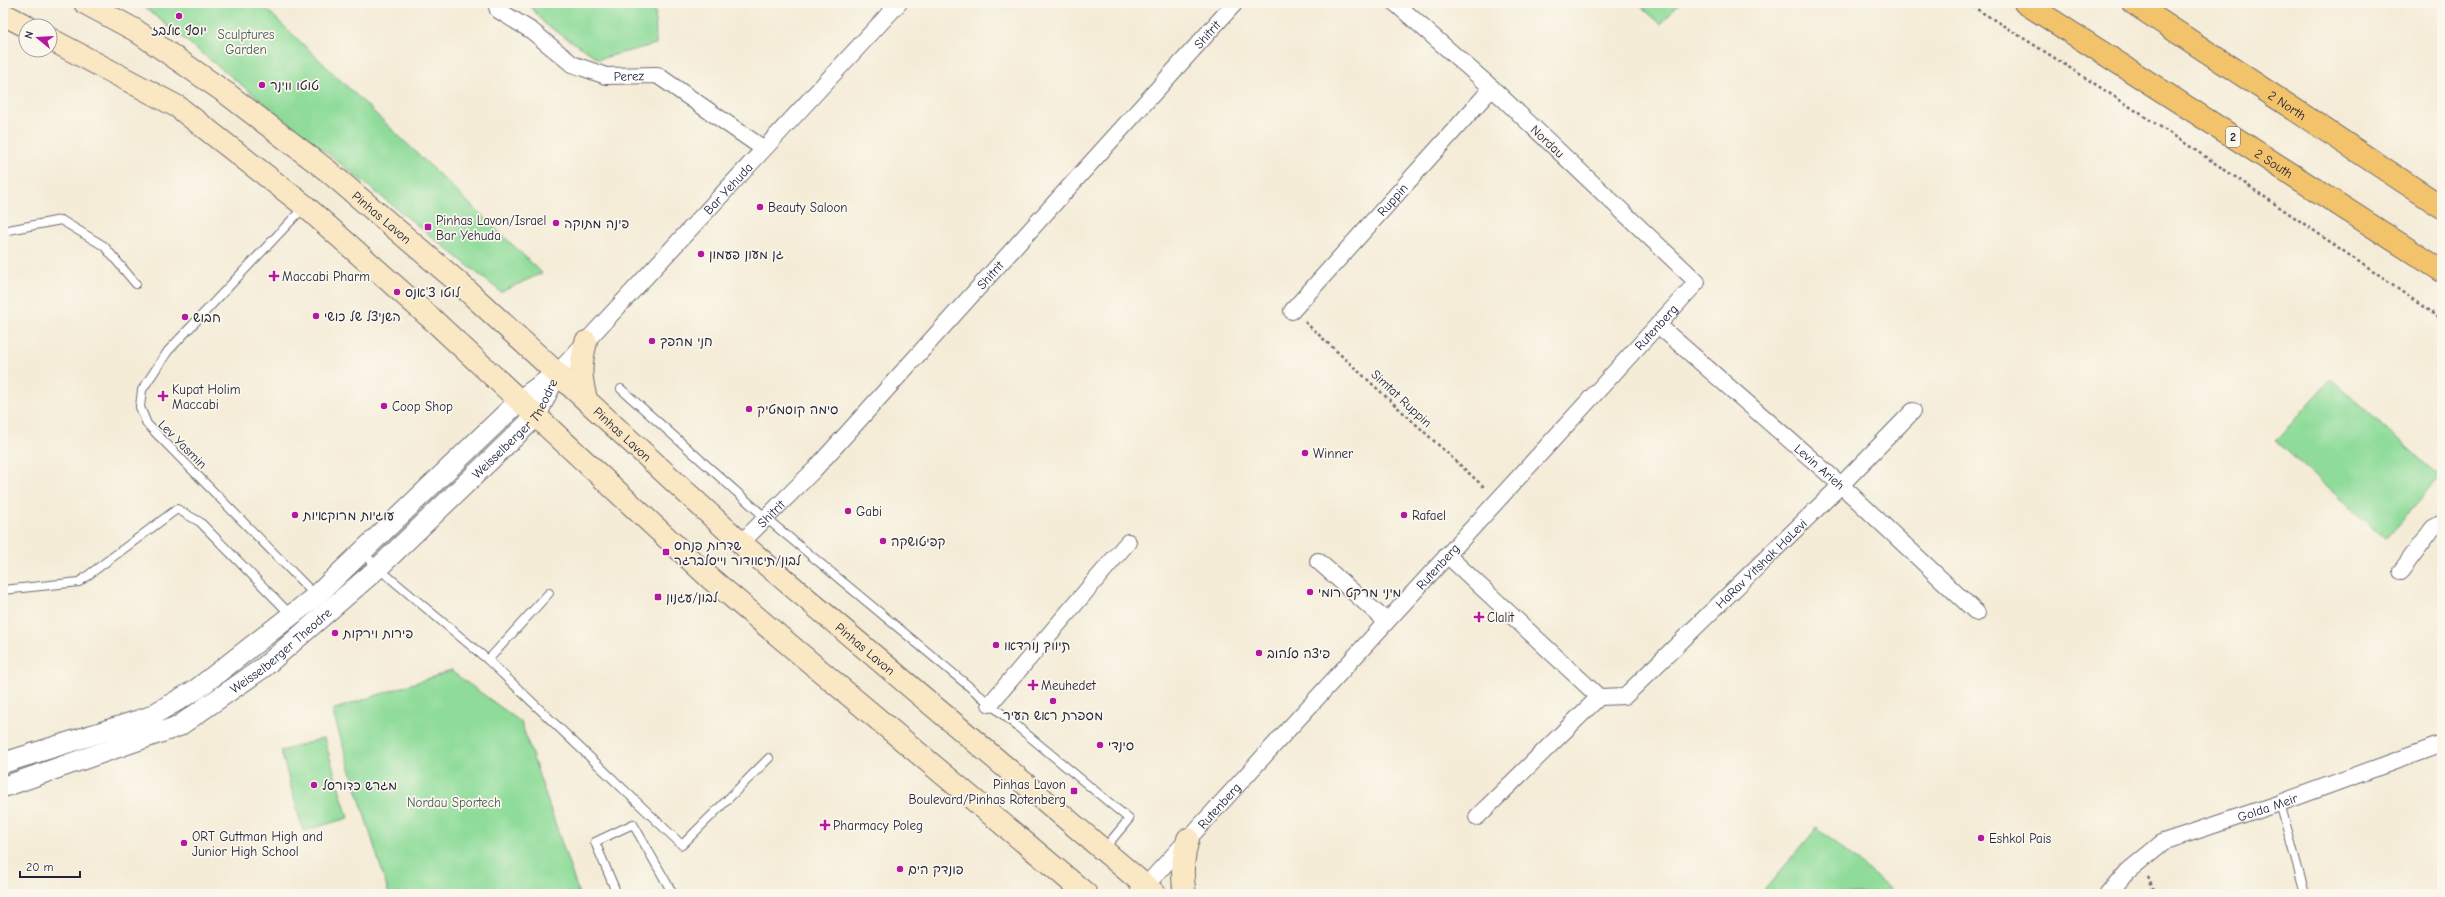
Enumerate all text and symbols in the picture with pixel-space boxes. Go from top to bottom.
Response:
marker: יוסף אלבז [174,11,184,21]
street label: Shitrit [1191,16,1225,52]
north arrow [18,18,58,58]
place label: יוסף אלבז [151,23,207,38]
park label: Sculptures Garden [218,27,274,57]
text: N [22,30,36,40]
street label: Perez [614,68,645,84]
place label: טוטו ווינר [270,78,319,93]
marker: טוטו ווינר [257,80,267,90]
street label: 2 North [2265,87,2309,123]
street label: Nordau [1528,122,1568,161]
road number: 2 [2226,127,2240,147]
street label: 2 South [2252,146,2296,181]
street label: Bar Yehuda [701,160,756,218]
street label: Ruppin [1374,180,1411,219]
street label: Pinhas Lavon [349,188,414,247]
place label: Beauty Saloon [768,200,847,215]
marker: Beauty Saloon [755,202,765,212]
place label: Pinhas Lavon/Israel Bar Yehuda [436,213,546,243]
place label: פינה מתוקה [564,216,629,231]
marker: פינה מתוקה [551,218,561,228]
marker: Pinhas Lavon/Israel Bar Yehuda [423,222,433,232]
place label: גן מעון פעמון [709,247,784,263]
marker: גן מעון פעמון [696,249,706,259]
street label: Shitrit [974,257,1008,292]
place label: Maccabi Pharm [282,269,370,284]
marker: Maccabi Pharm [269,271,279,281]
place label: לוטו צ'אנס [405,285,461,300]
marker: לוטו צ'אנס [392,287,402,297]
street label: Rutenberg [1632,301,1681,353]
place label: השניצל של כושי [324,309,401,324]
place label: חבוש [193,310,221,325]
marker: השניצל של כושי [311,311,321,321]
marker: חבוש [180,312,190,322]
place label: חני מהפך [660,334,712,349]
marker: חני מהפך [647,336,657,346]
street label: Simtat Ruppin [1368,367,1435,430]
street label: Weisselberger Theodre [469,376,561,482]
place label: Kupat Holim Maccabi [172,382,240,412]
marker: Kupat Holim Maccabi [157,390,169,402]
place label: Coop Shop [392,399,453,414]
marker: Coop Shop [379,401,389,411]
place label: סימה קוסמטיק [757,402,838,418]
street label: Pinhas Lavon [590,404,654,465]
marker: סימה קוסמטיק [744,404,754,414]
street label: Lev Yasmin [155,417,210,472]
street label: Levin Arieh [1791,441,1848,493]
place label: Winner [1313,446,1354,461]
marker: Winner [1300,448,1310,458]
street label: Shitrit [754,496,789,531]
place label: Gabi [856,504,882,519]
marker: Gabi [843,506,853,516]
place label: עוגיות מרוקאיות [302,508,395,524]
place label: Rafael [1412,508,1446,523]
marker: עוגיות מרוקאיות [290,510,300,520]
marker: Rafael [1399,510,1409,520]
street label: HaRav Yitshak HaLevi [1712,516,1810,611]
place label: קפיטושקה [891,534,946,550]
marker: קפיטושקה [878,536,888,546]
place label: שדרות פנחס לבון/תיאודור וייסלברגר [674,538,802,568]
street label: Rutenberg [1413,541,1462,592]
marker: שדרות פנחס לבון/תיאודור וייסלברגר [661,547,671,557]
place label: מיני מרקט רומי [1318,585,1401,600]
marker: מיני מרקט רומי [1305,587,1315,597]
place label: לבון/עגנון [666,590,719,605]
marker: לבון/עגנון [653,592,663,602]
street label: Weisselberger Theodre [227,605,335,696]
place label: Clalit [1487,610,1515,625]
marker: Clalit [1474,612,1484,622]
street label: Pinhas Lavon [832,620,898,678]
place label: פירות וירקות [342,626,413,641]
marker: פירות וירקות [330,628,340,638]
place label: תיווך נורדאו [1004,638,1070,653]
marker: תיווך נורדאו [991,640,1001,650]
place label: פיצה סלהוב [1267,646,1330,661]
marker: פיצה סלהוב [1254,648,1264,658]
place label: Meuhedet [1041,678,1097,693]
marker: Meuhedet [1028,680,1038,690]
marker: מספרת ראש העיר [1048,696,1058,706]
place label: מספרת ראש העיר [1003,708,1103,723]
place label: סינדי [1108,738,1134,753]
marker: סינדי [1095,740,1105,750]
place label: Pinhas Lavon Boulevard/Pinhas Rotenberg [908,777,1066,807]
place label: מגרש כדורסל [322,778,397,793]
marker: מגרש כדורסל [309,780,319,790]
street label: Rutenberg [1195,780,1244,832]
marker: Pinhas Lavon Boulevard/Pinhas Rotenberg [1069,786,1079,796]
street label: Golda Meir [2236,790,2300,825]
park label: Nordau Sportech [407,795,501,810]
place label: Pharmacy Poleg [833,818,923,833]
marker: Pharmacy Poleg [820,820,830,830]
place label: ORT Guttman High and Junior High School [192,829,323,859]
place label: Eshkol Pais [1989,831,2051,846]
marker: Eshkol Pais [1976,833,1986,843]
marker: ORT Guttman High and Junior High School [179,838,189,848]
scale bar [20,853,80,879]
text: 20 m [26,860,54,874]
place label: פונדק הים [908,862,964,877]
marker: פונדק הים [895,864,905,874]

